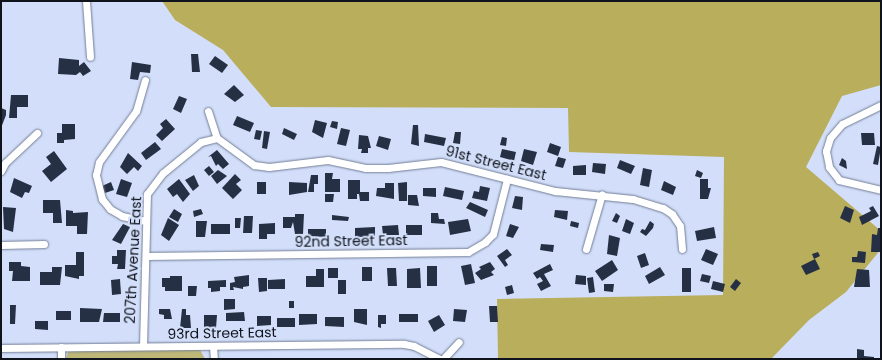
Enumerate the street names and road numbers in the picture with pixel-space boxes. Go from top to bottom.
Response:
street label: 91st Street East [444,142,548,184]
street label: 207th Avenue East [121,196,145,324]
street label: 92nd Street East [294,232,408,250]
street label: 93rd Street East [167,324,277,342]

